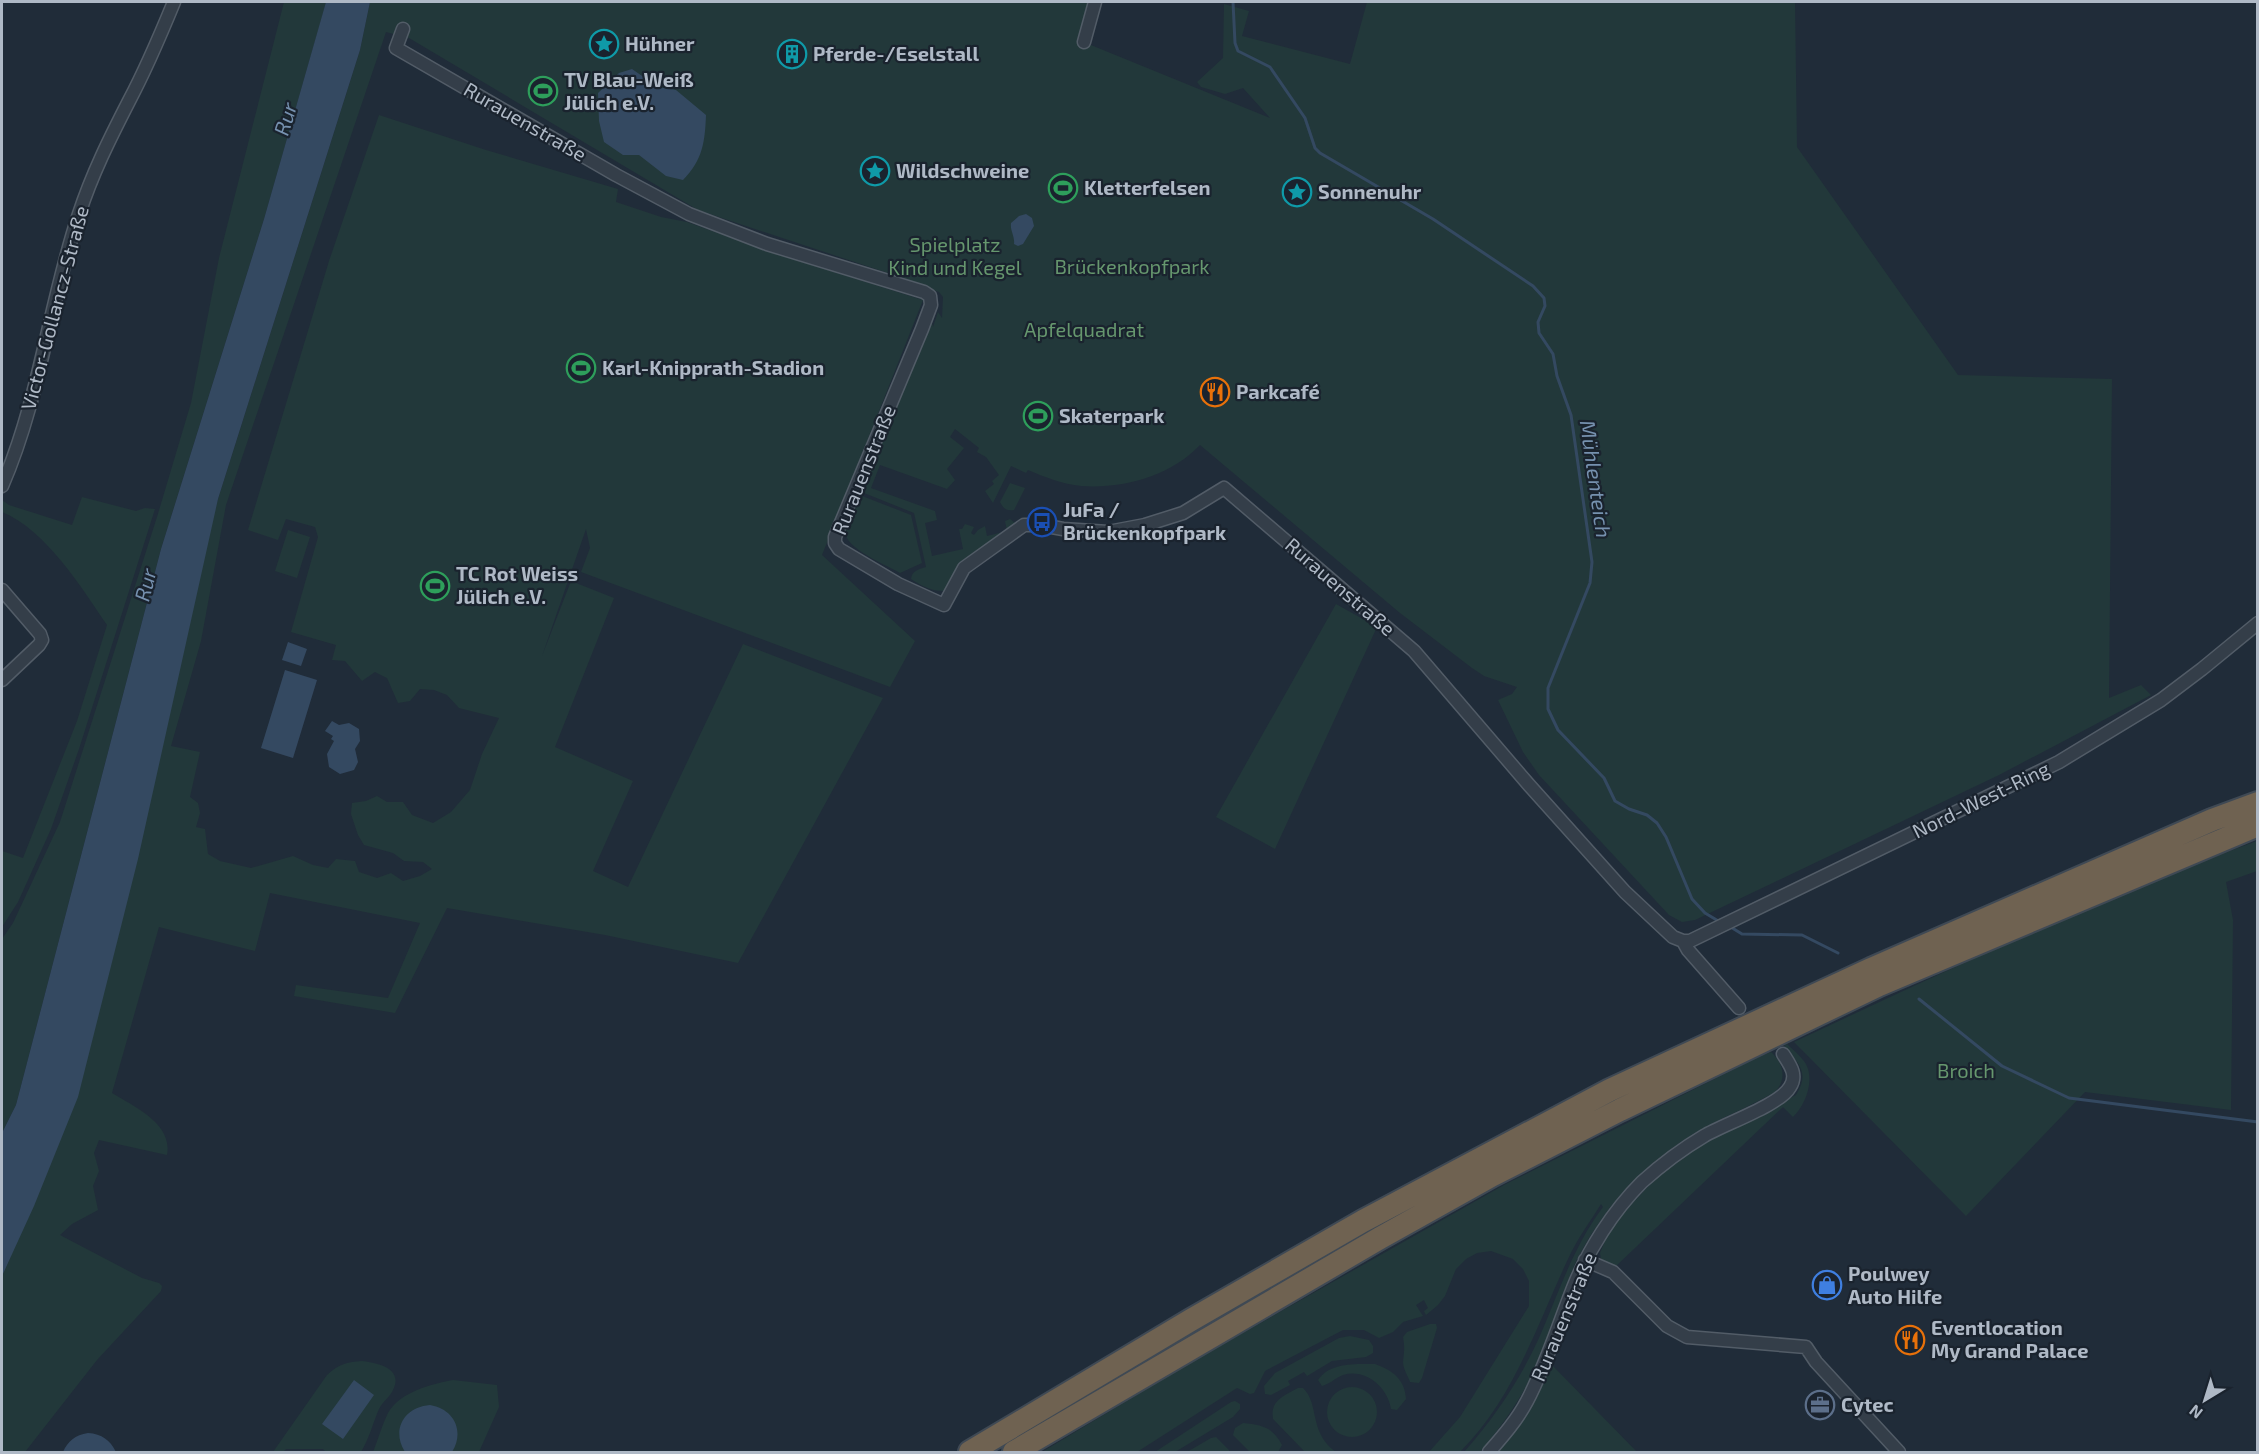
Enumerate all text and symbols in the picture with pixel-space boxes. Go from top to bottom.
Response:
place icon: Hühner [588,28,620,60]
place label: Hühner [625,31,695,55]
building icon: Pferde-/Eselstall [776,38,808,70]
place label: Pferde-/Eselstall [813,41,979,65]
place label: TV Blau-Weiß Jülich e.V. [564,67,694,114]
sports icon: TV Blau-Weiß Jülich e.V. [527,75,559,107]
street label: Rurauenstraße [460,76,591,166]
water label: Rur [268,98,302,138]
place icon: Wildschweine [859,155,891,187]
place label: Wildschweine [896,158,1029,182]
sports icon: Kletterfelsen [1047,172,1079,204]
place label: Kletterfelsen [1084,175,1210,199]
place icon: Sonnenuhr [1281,176,1313,208]
place label: Sonnenuhr [1318,179,1422,203]
street label: Victor-Gollancz-Straße [15,203,93,413]
park label: Spielplatz Kind und Kegel [888,232,1022,279]
park label: Brückenkopfpark [1054,254,1210,278]
park label: Apfelquadrat [1024,317,1144,341]
sports icon: Karl-Knipprath-Stadion [565,352,597,384]
place label: Karl-Knipprath-Stadion [602,355,824,379]
restaurant icon: Parkcafé [1199,376,1231,408]
place label: Parkcafé [1236,379,1320,403]
sports icon: Skaterpark [1022,400,1054,432]
street label: Rurauenstraße [826,401,900,538]
place label: Skaterpark [1059,403,1165,427]
water label: Mühlenteich [1576,418,1617,539]
place label: JuFa / Brückenkopfpark [1063,497,1227,544]
bus stop icon: JuFa / Brückenkopfpark [1026,506,1058,538]
street label: Rurauenstraße [1281,532,1400,640]
place label: TC Rot Weiss Jülich e.V. [456,561,578,608]
water label: Rur [128,565,161,604]
sports icon: TC Rot Weiss Jülich e.V. [419,570,451,602]
street label: Nord-West-Ring [1908,756,2053,843]
park label: Broich [1937,1058,1995,1082]
street label: Rurauenstraße [1525,1249,1601,1385]
place label: Poulwey Auto Hilfe [1848,1261,1942,1308]
shop icon: Poulwey Auto Hilfe [1811,1269,1843,1301]
place label: Eventlocation My Grand Palace [1931,1315,2089,1363]
restaurant icon: Eventlocation My Grand Palace [1894,1324,1926,1356]
north arrow [2175,1370,2235,1430]
office icon: Cytec [1804,1389,1836,1421]
place label: Cytec [1841,1392,1894,1417]
text: N [2185,1401,2206,1423]

